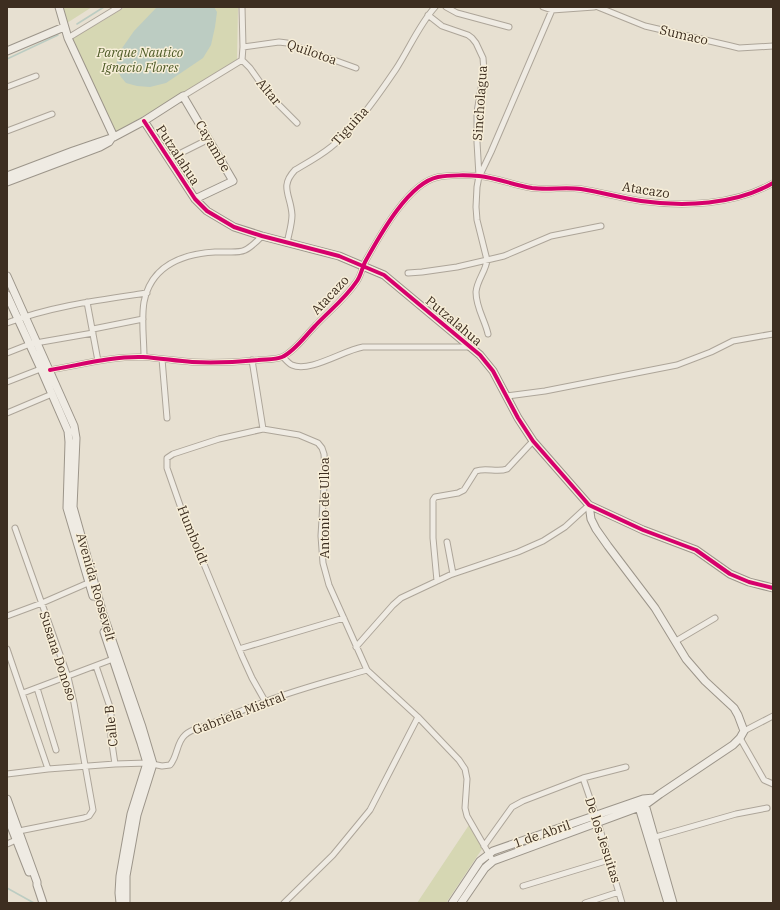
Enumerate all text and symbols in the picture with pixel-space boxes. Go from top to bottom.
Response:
street label: Sumaco [658,21,710,49]
street label: Quilotoa [285,36,339,68]
park label: Parque Nautico Ignacio Flores [96,44,183,76]
street label: Sincholagua [469,65,491,141]
street label: Altar [253,75,285,109]
street label: Tiguiña [328,103,372,149]
street label: Cayambe [192,117,234,175]
street label: Putzalahua [152,122,204,188]
street label: Atacazo [621,178,671,202]
street label: Atacazo [307,272,353,318]
street label: Putzalahua [422,292,486,350]
street label: Antonio de Ulloa [316,457,333,559]
street label: Humboldt [173,503,213,567]
street label: Avenida Roosevelt [72,531,120,643]
street label: Susana Donoso [35,609,81,703]
street label: Gabriela Mistral [190,687,288,739]
street label: Calle B [100,704,122,748]
street label: De los Jesuitas [581,795,625,885]
street label: 1 de Abril [511,816,573,852]

